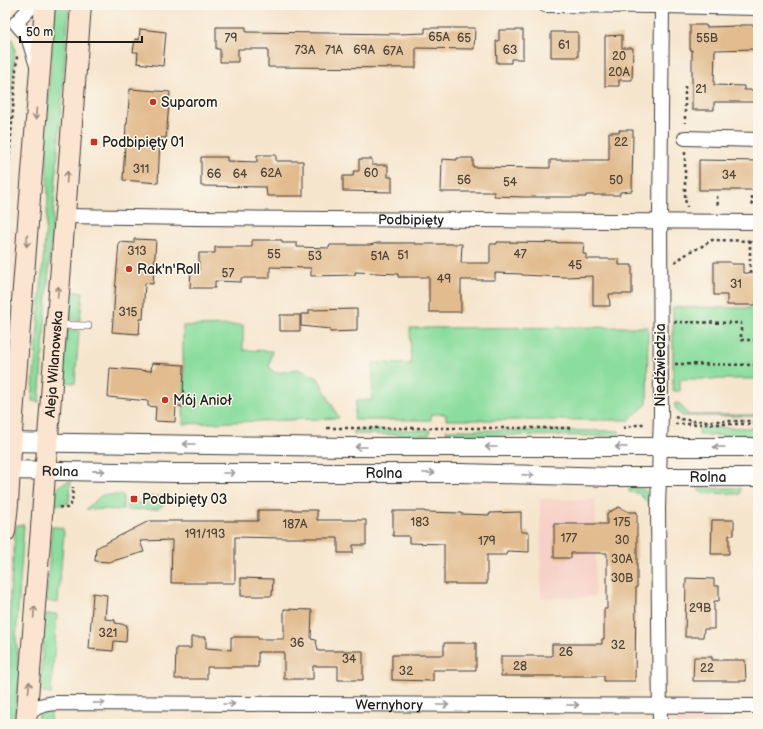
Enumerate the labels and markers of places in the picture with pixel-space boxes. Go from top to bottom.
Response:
place label: Suparom [161,94,218,111]
marker: Suparom [148,97,158,107]
place label: Podbipięty 01 [102,134,184,151]
marker: Podbipięty 01 [89,137,99,147]
place label: Rak'n'Roll [137,261,200,278]
marker: Rak'n'Roll [124,264,134,274]
place label: Mój Anioł [173,392,233,409]
marker: Mój Anioł [160,395,170,405]
place label: Podbipięty 03 [142,491,227,508]
marker: Podbipięty 03 [129,494,139,504]

